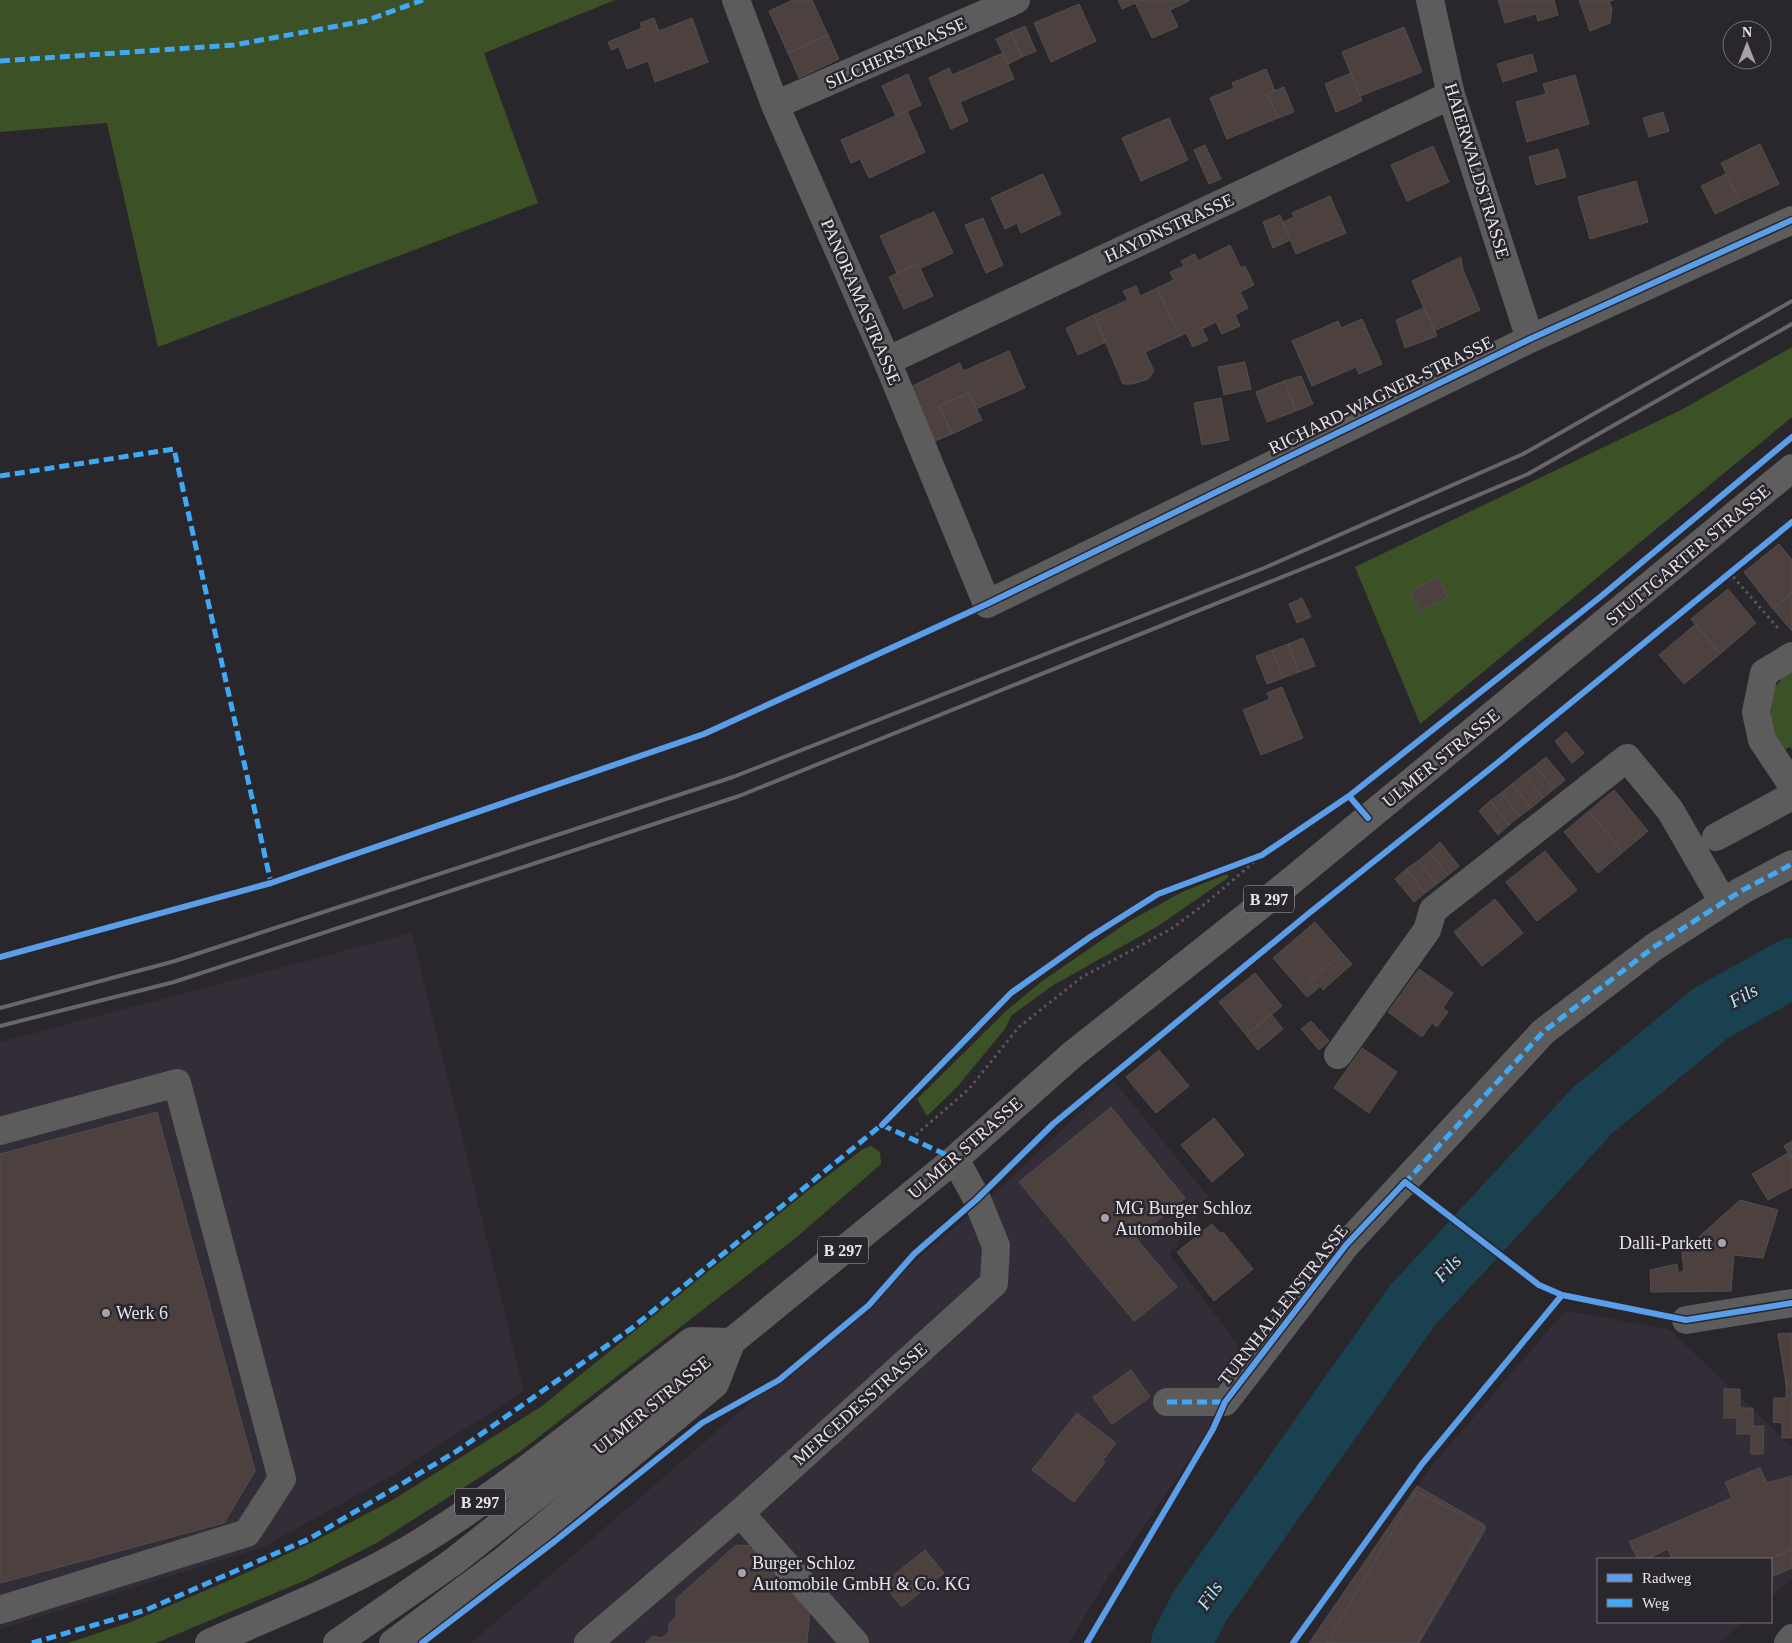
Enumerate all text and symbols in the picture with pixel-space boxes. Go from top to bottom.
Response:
street label: SILCHERSTRASSE [822,13,970,93]
north arrow [1722,20,1772,70]
text: N [1742,25,1752,40]
street label: HAIERWALDSTRASSE [1441,81,1513,261]
street label: HAYDNSTRASSE [1101,189,1237,267]
street label: PANORAMASTRASSE [817,216,905,388]
street label: RICHARD-WAGNER-STRASSE [1266,332,1496,458]
street label: STUTTGARTER STRASSE [1602,480,1774,630]
street label: ULMER STRASSE [1379,705,1503,811]
road number: B 297 [1244,886,1294,912]
water label: Fils [1724,979,1761,1012]
street label: ULMER STRASSE [904,1093,1026,1203]
place label: MG Burger Schloz Automobile [1115,1198,1252,1239]
marker: MG Burger Schloz Automobile [1099,1212,1111,1224]
street label: TURNHALLENSTRASSE [1214,1221,1352,1389]
place label: Dalli-Parkett [1619,1233,1712,1253]
road number: B 297 [818,1236,868,1264]
marker: Dalli-Parkett [1716,1237,1728,1249]
water label: Fils [1429,1250,1465,1287]
place label: Werk 6 [116,1303,168,1323]
marker: Werk 6 [100,1307,112,1319]
street label: MERCEDESSTRASSE [789,1339,931,1469]
street label: ULMER STRASSE [590,1352,714,1458]
road number: B 297 [455,1488,505,1515]
place label: Burger Schloz Automobile GmbH & Co. KG [752,1553,971,1594]
legend [1597,1558,1772,1623]
marker: Burger Schloz Automobile GmbH & Co. KG [736,1567,748,1579]
text: Radweg [1642,1570,1692,1586]
water label: Fils [1192,1577,1226,1614]
text: Weg [1642,1595,1670,1611]

